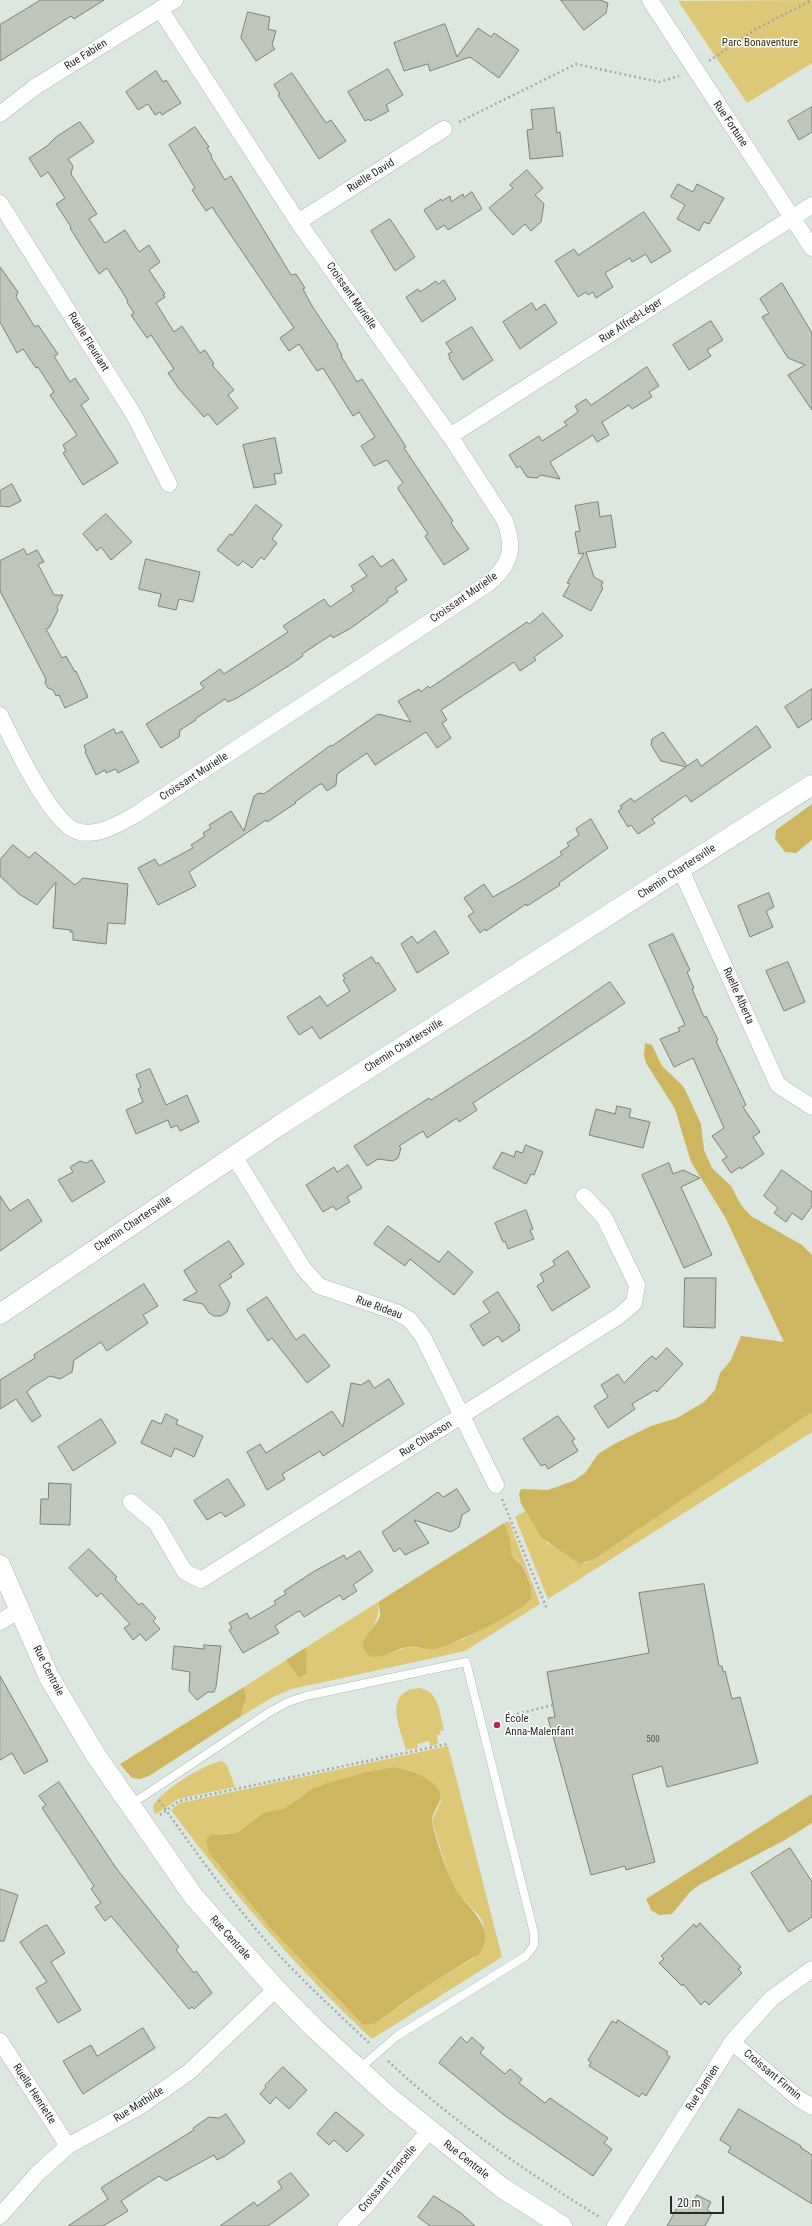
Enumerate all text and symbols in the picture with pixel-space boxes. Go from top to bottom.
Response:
park label: Parc Bonaventure [722,36,798,50]
street label: Rue Fabien [62,37,110,73]
street label: Rue Fortune [710,99,750,149]
street label: Ruelle David [345,156,397,196]
street label: Croissant Murielle [323,260,379,332]
street label: Rue Alfred-Léger [597,296,665,346]
street label: Ruelle Fleuriant [65,310,111,374]
street label: Croissant Murielle [428,570,500,626]
street label: Croissant Murielle [157,750,231,804]
street label: Chemin Chartersville [636,842,718,902]
street label: Ruelle Alberta [720,966,756,1026]
street label: Chemin Chartersville [362,1017,446,1075]
street label: Chemin Chartersville [92,1193,174,1255]
street label: Rue Rideau [354,1294,404,1322]
street label: Rue Chiasson [397,1418,455,1460]
street label: Rue Centrale [30,1644,66,1698]
place label: École Anna-Malenfant [505,1712,574,1738]
marker: École Anna-Malenfant [492,1720,502,1730]
house number: 500 [646,1735,660,1745]
street label: Rue Centrale [207,1913,253,1963]
street label: Croissant Firmin [740,2047,804,2103]
street label: Ruelle Henriette [10,2061,58,2127]
street label: Rue Damien [683,2063,723,2113]
street label: Rue Mathilde [111,2084,167,2126]
street label: Rue Centrale [440,2138,492,2182]
street label: Croissant Francelle [356,2143,420,2215]
scale bar [672,2188,726,2214]
text: 20 m [677,2196,701,2210]

